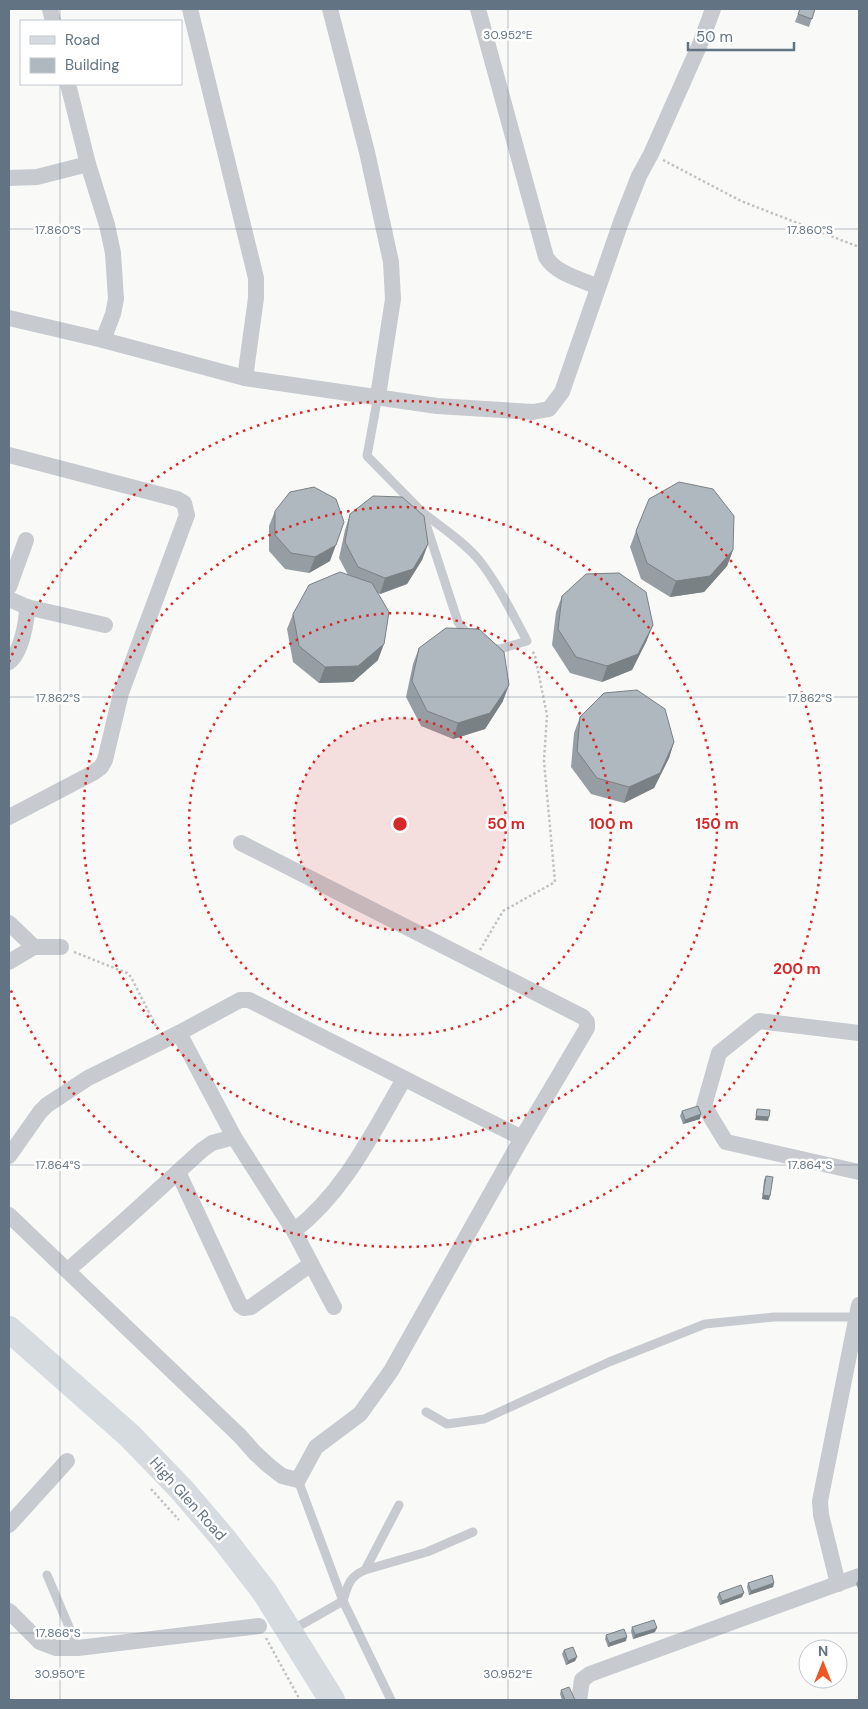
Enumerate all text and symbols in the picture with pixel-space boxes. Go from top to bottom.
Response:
legend [20,20,182,85]
scale bar [688,20,794,52]
text: 30.952°E [483,27,533,43]
text: 50 m [696,27,733,47]
text: Road [65,30,100,50]
text: Building [65,55,120,75]
text: 17.860°S [35,222,81,238]
text: 17.860°S [787,222,833,238]
text: 17.862°S [36,690,80,706]
text: 17.862°S [788,690,832,706]
text: 50 m [487,814,525,834]
text: 100 m [589,814,633,834]
text: 150 m [696,814,739,834]
centre of rings [391,815,409,833]
text: 200 m [773,959,821,979]
text: 17.864°S [35,1157,81,1173]
text: 17.864°S [787,1157,833,1173]
street label: High Glen Road [145,1453,231,1545]
text: 17.866°S [35,1625,81,1641]
north arrow [798,1639,848,1689]
text: N [818,1642,828,1660]
text: 30.950°E [35,1666,86,1682]
text: 30.952°E [483,1666,533,1682]

